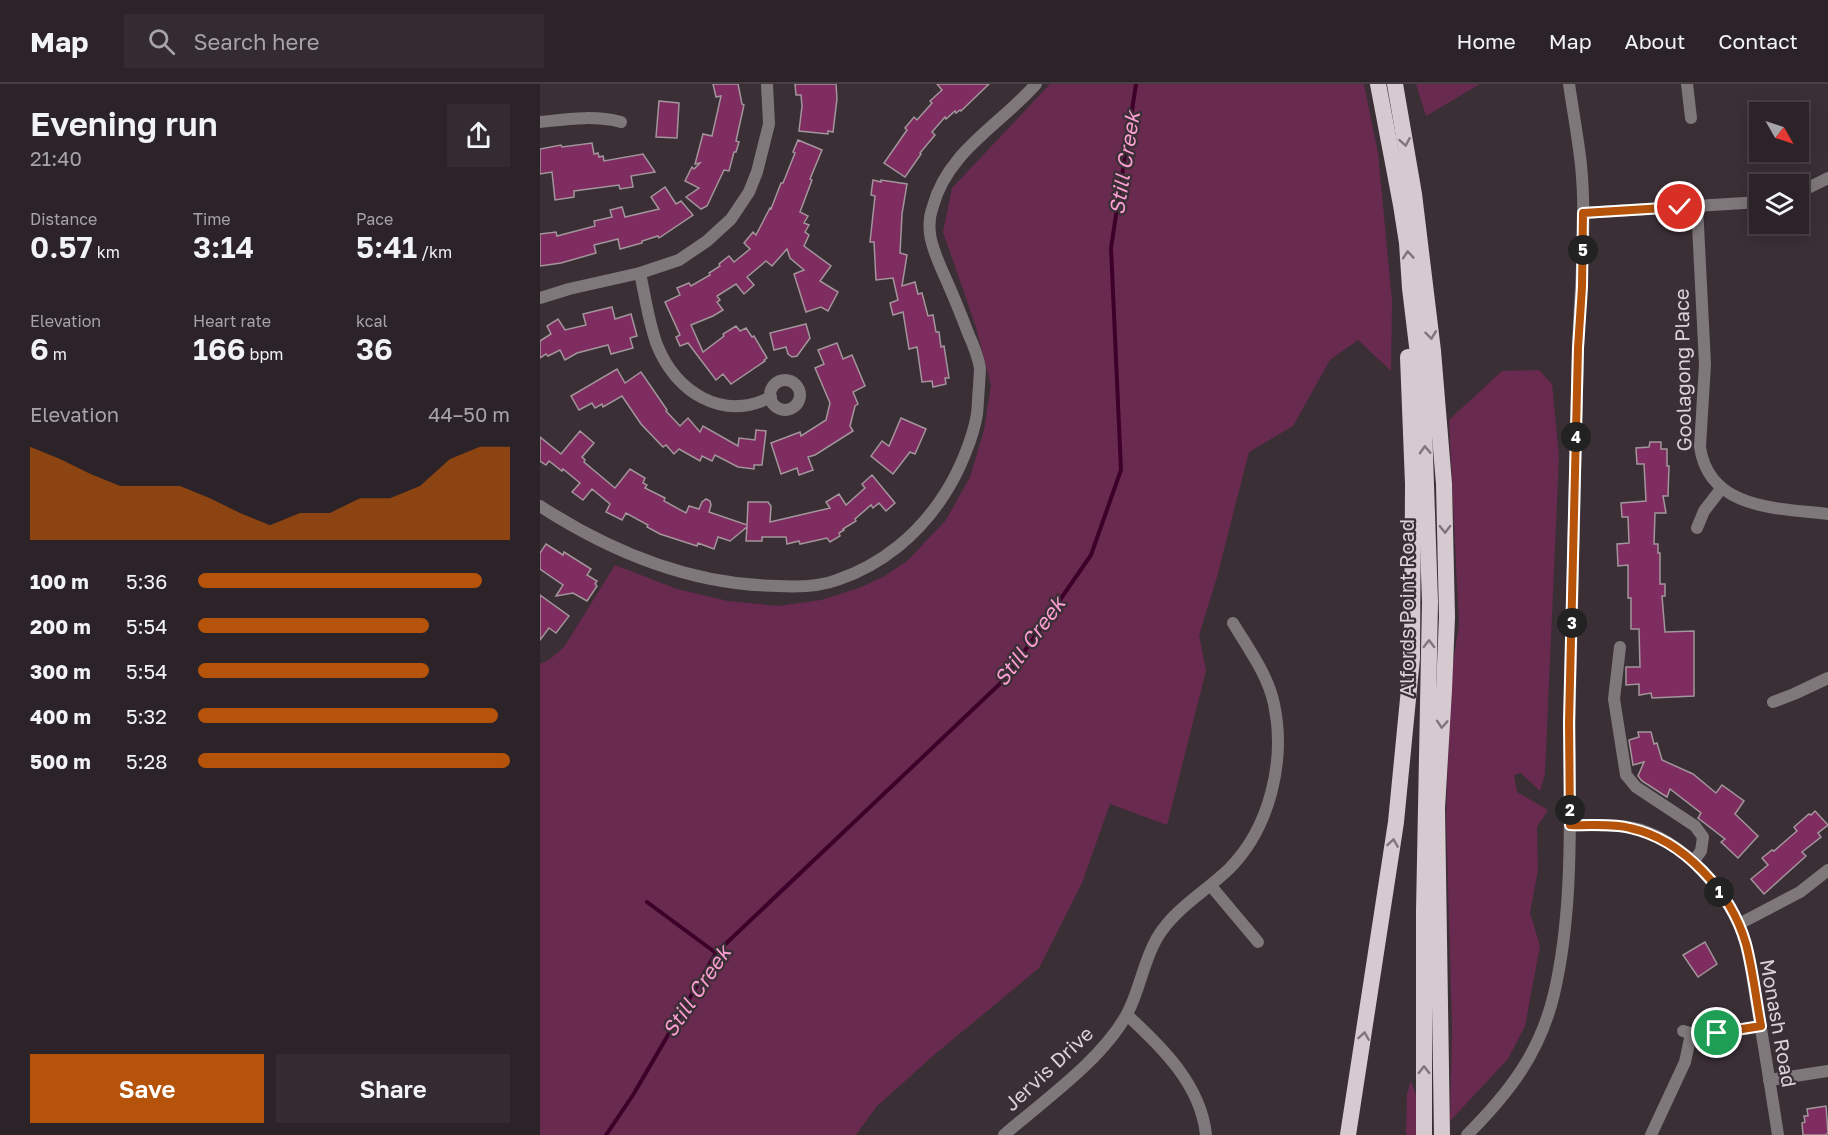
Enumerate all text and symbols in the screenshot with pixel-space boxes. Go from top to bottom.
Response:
search box [124,14,544,68]
text: Map [30,25,88,58]
icon: search [145,25,178,58]
text: Search here [193,28,319,55]
text: Home [1456,28,1516,54]
text: Map [1549,28,1592,54]
text: About [1625,28,1685,54]
text: Contact [1718,28,1798,54]
north arrow [1749,102,1809,162]
map controls [1749,102,1809,234]
text: Evening run [30,104,218,143]
button: share [447,104,510,167]
water label: Still Creek [1103,107,1145,217]
one-way arrow [1398,137,1410,146]
text: 21:40 [30,146,82,170]
button: layers [1749,174,1809,234]
pin [1654,181,1705,232]
icon: check [1663,190,1696,223]
text: Distance [30,209,97,229]
text: Time [193,209,231,229]
text: Pace [356,209,393,229]
text: 0.57 [30,229,93,265]
text: 3:14 [193,229,254,265]
text: 5:41 [356,229,417,265]
pin: 5 [1568,235,1598,265]
text: 5 [1578,240,1588,260]
text: km [93,242,120,262]
text: /km [417,242,452,262]
one-way arrow [1401,251,1414,260]
street label: Goolagong Place [1669,288,1695,452]
text: Elevation [30,311,101,331]
text: Heart rate [193,311,271,331]
text: kcal [356,311,388,331]
one-way arrow [1424,330,1436,339]
text: 6 [30,331,49,367]
text: 166 [193,331,246,367]
text: 36 [356,331,393,367]
text: m [49,344,67,364]
text: bpm [246,344,283,364]
text: Elevation [30,402,119,426]
text: 44–50 m [428,402,510,426]
pin: 4 [1561,422,1591,452]
text: 4 [1571,427,1581,447]
one-way arrow [1418,445,1431,454]
street label: Alfords Point Road [1394,519,1418,697]
one-way arrow [1439,525,1451,534]
text: 100 m [30,569,89,593]
text: 5:36 [126,569,167,593]
water label: Still Creek [988,589,1071,691]
pin: 3 [1557,608,1587,638]
text: 3 [1567,613,1577,633]
text: 200 m [30,614,91,638]
text: 5:54 [126,614,167,638]
one-way arrow [1423,640,1436,649]
text: 300 m [30,659,91,683]
text: 5:54 [126,659,167,683]
text: 400 m [30,704,91,728]
text: 5:32 [126,704,167,728]
one-way arrow [1436,720,1449,729]
text: 500 m [30,749,91,773]
text: 5:28 [126,749,167,773]
pin: 2 [1555,795,1585,825]
text: 2 [1565,800,1575,820]
one-way arrow [1386,838,1398,847]
pin: 1 [1704,877,1734,907]
text: 1 [1715,882,1723,902]
water label: Still Creek [656,939,737,1041]
street label: Monash Road [1756,957,1802,1089]
pin [1691,1007,1742,1058]
icon: arrive [1700,1016,1733,1049]
street label: Jervis Drive [999,1021,1097,1115]
one-way arrow [1357,1031,1369,1040]
button: Save [30,1054,264,1123]
button: Share [276,1054,510,1123]
one-way arrow [1418,1066,1430,1075]

